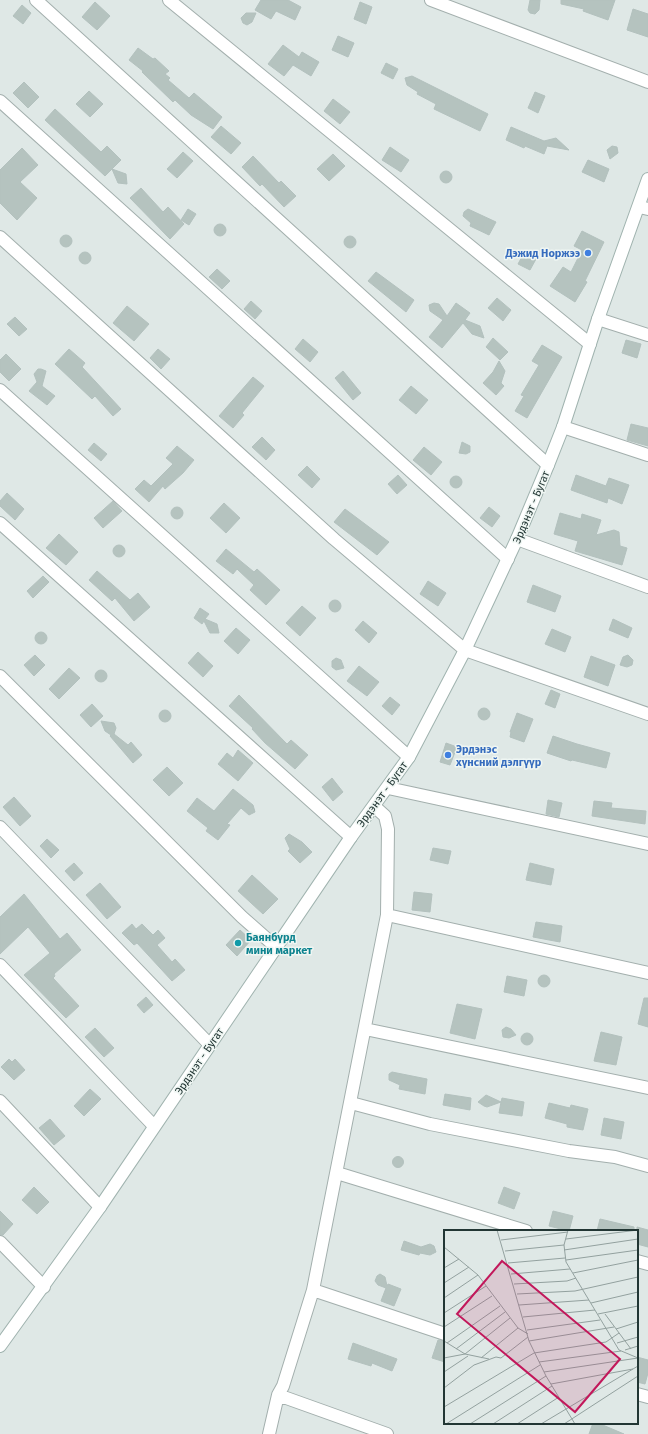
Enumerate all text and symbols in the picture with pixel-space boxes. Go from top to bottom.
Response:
place label: Дэжид Норжээ [504,247,580,260]
marker: Дэжид Норжээ [583,248,593,258]
street label: Эрдэнэт - Бугат [510,469,553,545]
place label: Эрдэнэс хүнсний дэлгүүр [455,743,542,769]
marker: Эрдэнэс хүнсний дэлгүүр [443,750,453,760]
street label: Эрдэнэт - Бугат [354,759,410,829]
place label: Баянбүрд мини маркет [246,931,313,957]
marker: Баянбүрд мини маркет [233,938,243,948]
street label: Эрдэнэт - Бугат [172,1026,226,1097]
inset map [444,1230,638,1424]

